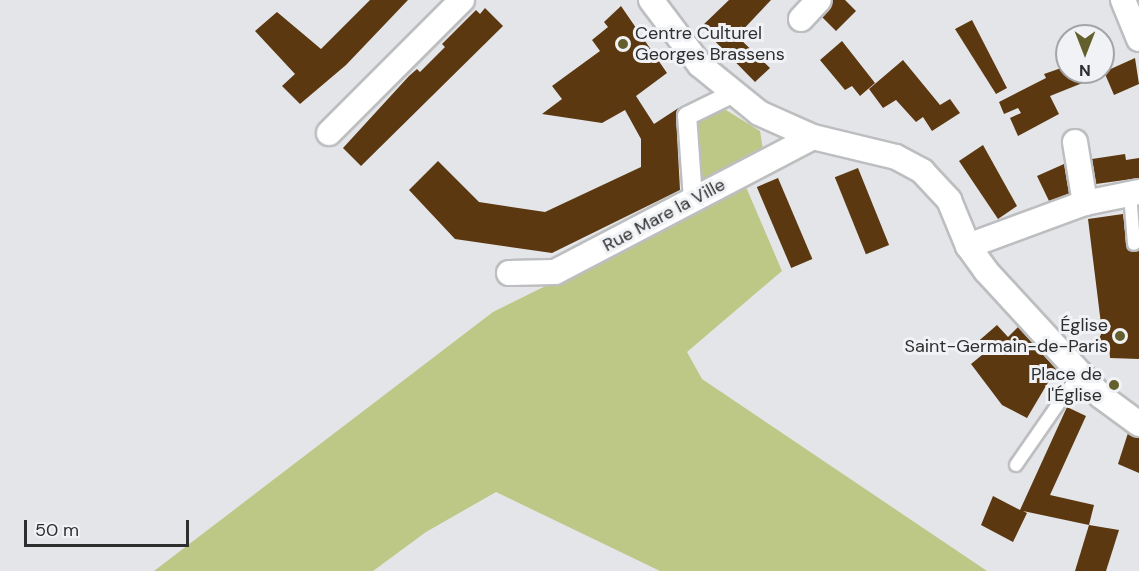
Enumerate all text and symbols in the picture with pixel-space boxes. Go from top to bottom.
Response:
place label: Centre Culturel Georges Brassens [635,23,785,66]
north arrow [1055,24,1115,84]
marker: Centre Culturel Georges Brassens [616,37,630,51]
text: N [1079,60,1091,81]
street label: Rue Mare la Ville [599,174,729,256]
place label: Église Saint-Germain-de-Paris [904,315,1108,358]
marker: Église Saint-Germain-de-Paris [1113,329,1127,343]
place label: Place de l'Église [1031,364,1102,406]
marker: Place de l'Église [1107,378,1121,392]
scale bar [27,508,192,546]
text: 50 m [35,518,79,542]

